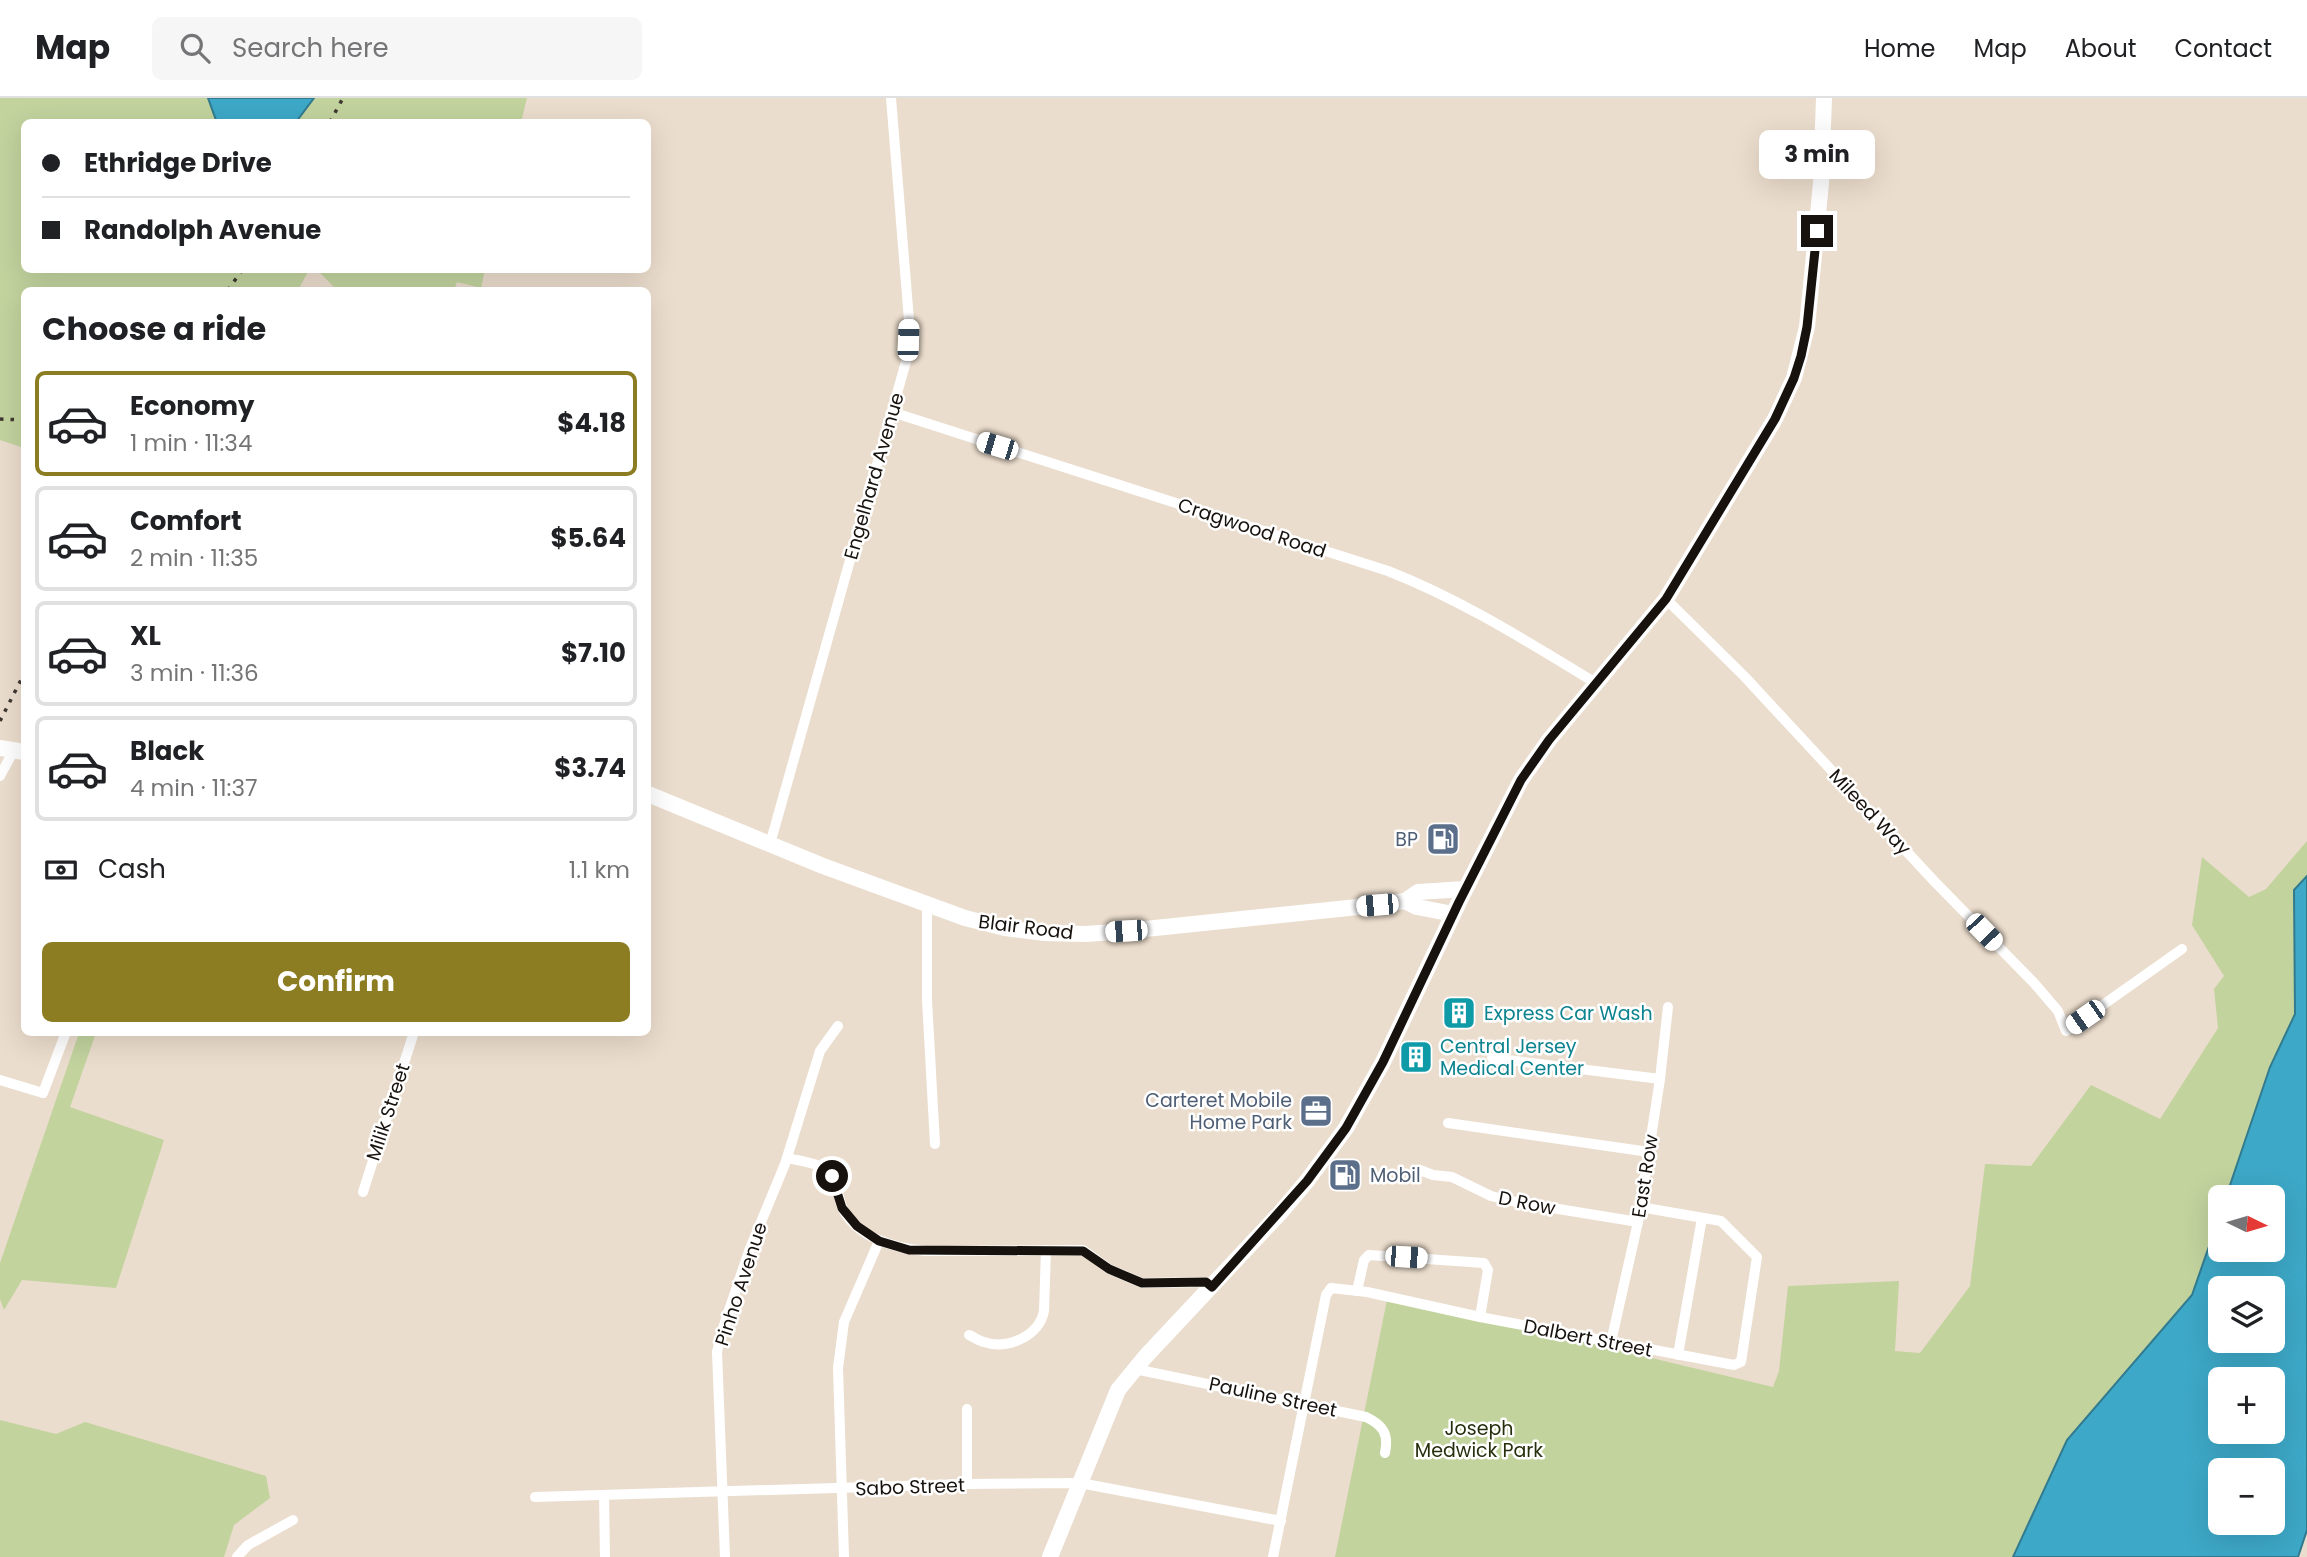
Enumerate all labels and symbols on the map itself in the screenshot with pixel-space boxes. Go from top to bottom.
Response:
callout: 3 min [1759,130,1875,178]
route end [1801,215,1833,247]
car [897,319,920,361]
street label: Engelhard Avenue [837,389,911,563]
car [974,430,1021,462]
street label: Cragwood Road [1174,491,1330,565]
street label: Mileed Way [1823,763,1917,861]
fuel station icon: BP [1424,820,1462,858]
place label: BP [1395,826,1418,853]
car [1356,893,1399,917]
street label: Blair Road [977,908,1075,946]
car [1962,910,2007,954]
car [1105,919,1148,943]
building icon: Express Car Wash [1440,994,1478,1032]
car [2062,996,2109,1038]
place label: Express Car Wash [1484,1000,1653,1027]
place label: Central Jersey Medical Center [1440,1033,1584,1082]
building icon: Central Jersey Medical Center [1397,1038,1435,1076]
street label: Milik Street [360,1060,416,1164]
place label: Carteret Mobile Home Park [1145,1087,1292,1136]
office icon: Carteret Mobile Home Park [1297,1092,1335,1130]
street label: East Row [1625,1132,1665,1219]
fuel station icon: Mobil [1326,1156,1364,1194]
route start [816,1160,848,1192]
place label: Mobil [1370,1162,1421,1189]
street label: D Row [1496,1184,1558,1222]
north arrow [2208,1185,2286,1262]
street label: Pinho Avenue [708,1219,774,1349]
car [1385,1245,1428,1269]
street label: Dalbert Street [1521,1312,1655,1364]
street label: Pauline Street [1207,1370,1339,1424]
park label: Joseph Medwick Park [1415,1415,1543,1464]
street label: Sabo Street [855,1472,965,1502]

